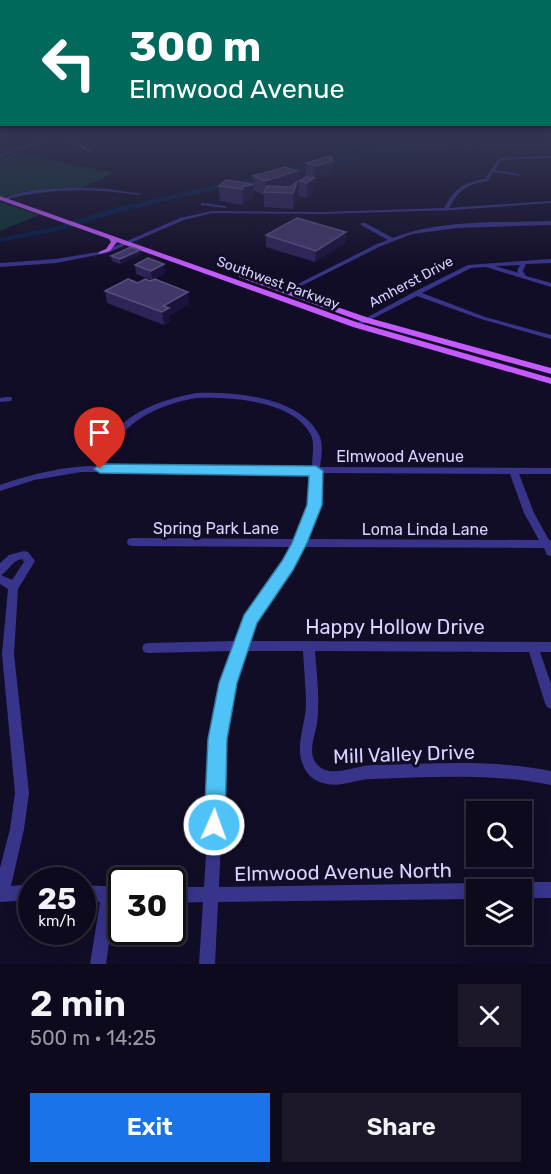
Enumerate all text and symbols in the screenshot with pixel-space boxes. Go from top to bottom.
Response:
text: 300 m [129,22,261,72]
icon: left [30,24,108,102]
text: Elmwood Avenue [129,73,345,105]
street label: Southwest Parkway [214,253,342,313]
street label: Amherst Drive [366,253,456,311]
pin [74,407,125,469]
icon: arrive [83,416,116,449]
street label: Elmwood Avenue [336,447,464,466]
street label: Spring Park Lane [153,519,279,538]
street label: Loma Linda Lane [362,520,488,539]
street label: Happy Hollow Drive [305,615,485,639]
street label: Mill Valley Drive [333,740,475,768]
position arrow [182,793,246,857]
map controls [466,801,532,945]
button: search [466,801,532,867]
street label: Elmwood Avenue North [234,858,452,886]
speed limit sign: 30 [108,867,186,945]
button: layers [466,879,532,945]
text: 25 [38,881,76,917]
text: km/h [38,912,76,930]
text: 2 min [30,982,126,1025]
button: close [458,984,521,1047]
text: 500 m · 14:25 [30,1026,156,1050]
button: Exit [30,1093,270,1162]
button: Share [282,1093,521,1162]

